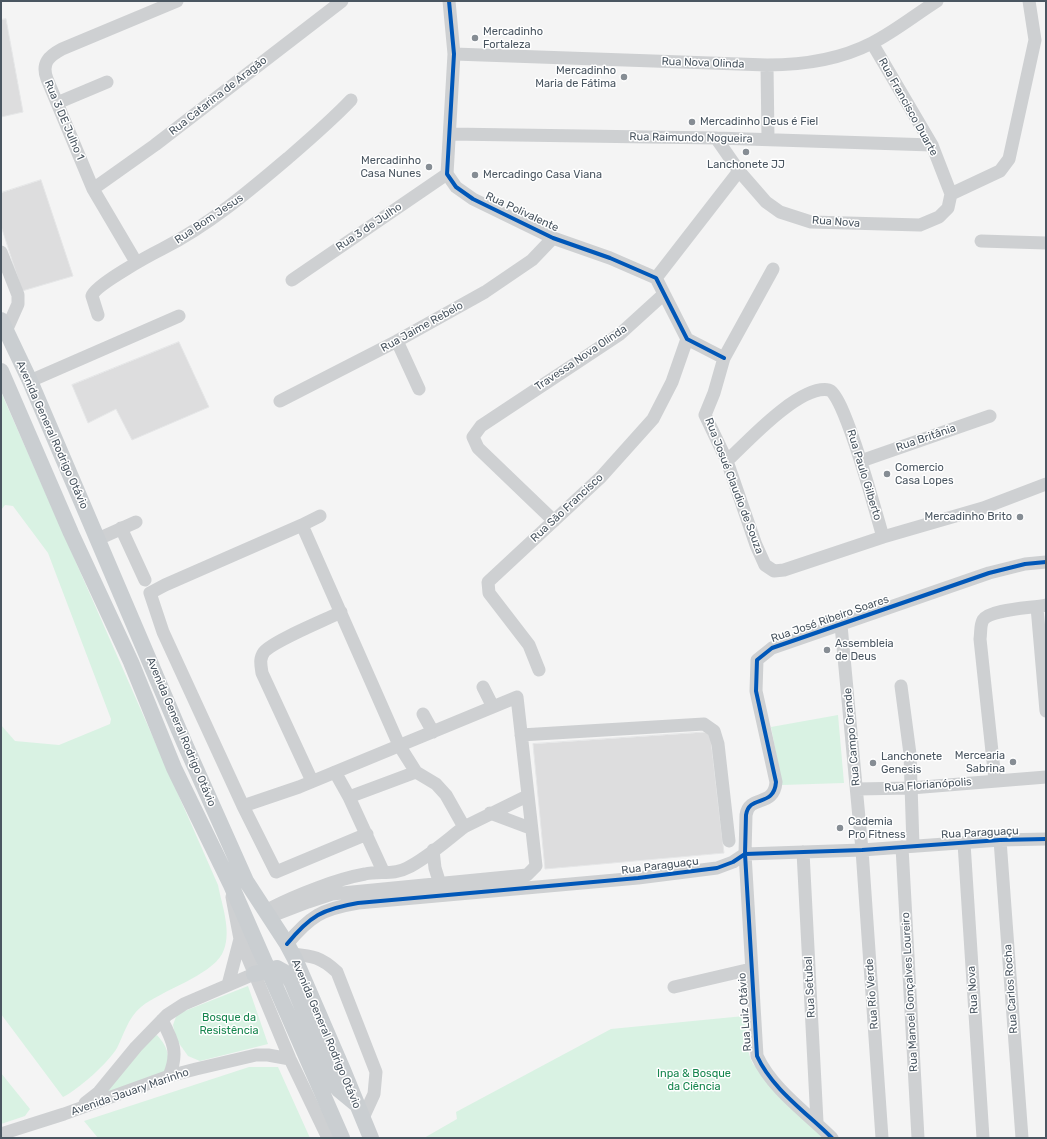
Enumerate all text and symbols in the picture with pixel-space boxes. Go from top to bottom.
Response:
place label: Mercadinho Fortaleza [483,25,543,51]
marker: Mercadinho Fortaleza [470,33,480,43]
street label: Rua Catarina de Aragão [166,54,270,138]
street label: Rua Nova Olinda [661,55,745,71]
street label: Rua Francisco Duarte [876,56,940,158]
place label: Mercadinho Maria de Fátima [535,64,616,90]
marker: Mercadinho Maria de Fátima [619,72,629,82]
street label: Rua 3 DE Julho 1 [41,78,87,162]
place label: Mercadinho Deus é Fiel [700,115,818,129]
marker: Mercadinho Deus é Fiel [687,117,697,127]
street label: Rua Raimundo Nogueira [629,130,753,146]
marker: Lanchonete JJ [741,147,751,157]
place label: Mercadinho Casa Nunes [361,154,421,180]
place label: Lanchonete JJ [707,158,785,172]
marker: Mercadinho Casa Nunes [424,162,434,172]
place label: Mercadingo Casa Viana [483,168,602,182]
marker: Mercadingo Casa Viana [470,170,480,180]
street label: Rua Polivalente [483,189,561,235]
street label: Rua Bom Jesus [172,191,246,247]
street label: Rua 3 de Julho [334,200,404,254]
street label: Rua Nova [811,214,861,230]
street label: Rua Jaime Rebelo [379,299,465,355]
street label: Travessa Nova Olinda [533,322,629,394]
street label: Avenida General Rodrigo Otávio [13,359,91,511]
street label: Rua Josué Claudio de Souza [702,416,766,556]
street label: Rua Britânia [894,422,958,454]
street label: Rua Paulo Gilberto [844,428,884,522]
place label: Comercio Casa Lopes [895,461,953,487]
marker: Comercio Casa Lopes [882,469,892,479]
street label: Rua São Francisco [528,471,606,545]
place label: Mercadinho Brito [925,510,1012,524]
marker: Mercadinho Brito [1015,512,1025,522]
street label: Rua José Ribeiro Soares [769,593,891,645]
place label: Assembleia de Deus [835,637,894,663]
marker: Assembleia de Deus [822,645,832,655]
street label: Avenida General Rodrigo Otávio [143,655,219,809]
street label: Rua Campo Grande [841,687,863,787]
place label: Mercearia Sabrina [955,749,1005,775]
place label: Lanchonete Genesis [881,750,942,776]
marker: Mercearia Sabrina [1008,757,1018,767]
marker: Lanchonete Genesis [868,758,878,768]
street label: Rua Florianópolis [884,775,972,795]
place label: Cademia Pro Fitness [848,815,906,841]
marker: Cademia Pro Fitness [835,823,845,833]
street label: Rua Paraguaçu [941,824,1019,842]
street label: Rua Paraguaçu [621,855,699,877]
street label: Rua Manoel Gonçalves Loureiro [899,912,921,1072]
street label: Rua Carlos Rocha [1001,944,1021,1034]
street label: Rua Setubal [802,956,818,1018]
street label: Avenida General Rodrigo Otávio [288,957,364,1111]
street label: Rua Río Verde [863,958,881,1030]
street label: Rua Nova [965,965,981,1015]
street label: Rua Luiz Otávio [736,972,754,1052]
park label: Bosque da Resistência [199,1011,259,1037]
street label: Avenida Jauary Marinho [69,1066,191,1118]
park label: Inpa & Bosque da Ciência [657,1067,731,1093]

